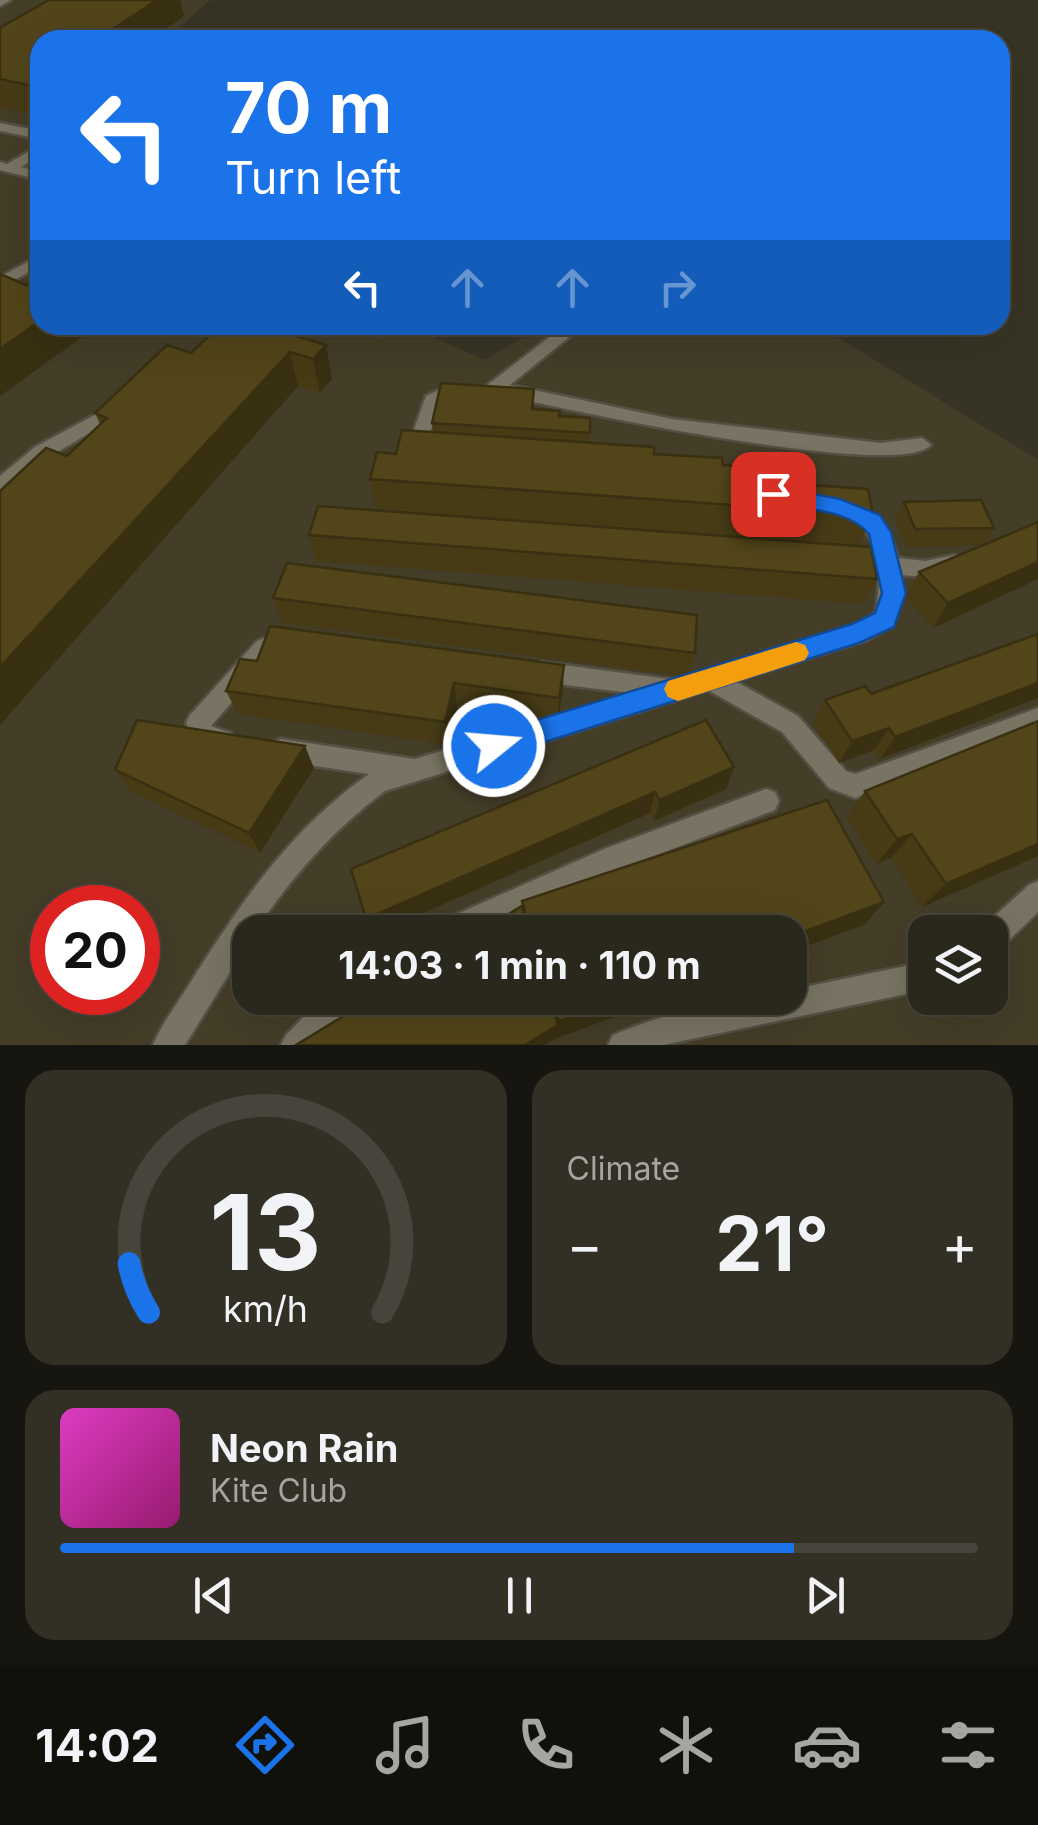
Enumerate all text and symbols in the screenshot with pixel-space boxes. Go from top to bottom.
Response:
text: 70 m [225,65,392,150]
icon: left [60,70,190,200]
text: Turn left [225,150,401,205]
icon: left [335,260,390,315]
icon: ahead [440,260,495,315]
icon: ahead [545,260,600,315]
icon: right [650,260,705,315]
pin [731,452,816,537]
icon: arrive [746,467,801,522]
position arrow [442,694,546,798]
speed limit sign: 20 [30,885,160,1015]
map controls [908,915,1008,1015]
button: layers [908,915,1008,1015]
text: 14:03 · 1 min · 110 m [338,942,701,988]
text: Climate [567,1149,680,1188]
text: 13 [210,1169,322,1295]
text: 21° [715,1198,829,1289]
text: − [567,1212,603,1278]
text: + [942,1212,978,1278]
text: km/h [223,1287,308,1331]
text: Neon Rain [210,1425,398,1471]
text: Kite Club [210,1471,347,1510]
icon: previous [186,1568,241,1623]
icon: pause [492,1568,547,1623]
icon: next [798,1568,853,1623]
icon: directions [230,1710,300,1780]
icon: music [370,1710,440,1780]
icon: phone [511,1710,581,1780]
icon: climate [651,1710,721,1780]
icon: car [792,1710,862,1780]
icon: filters [933,1710,1003,1780]
text: 14:02 [35,1718,159,1773]

